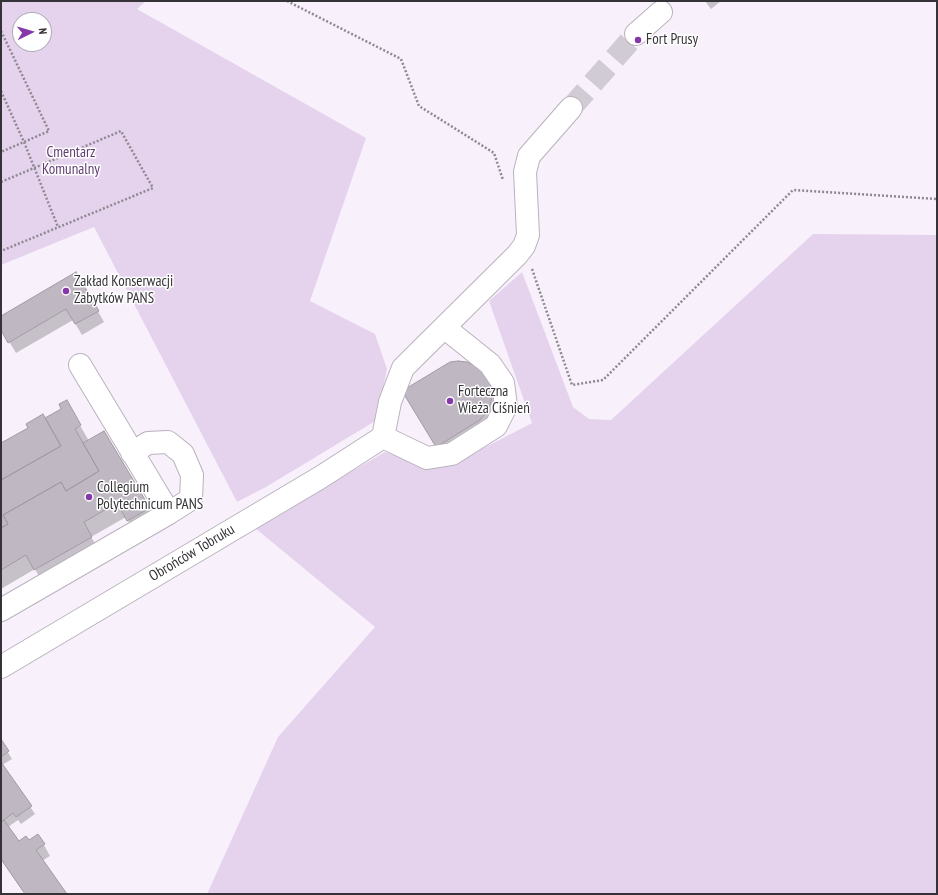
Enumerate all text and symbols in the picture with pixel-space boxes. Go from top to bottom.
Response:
north arrow [12,12,52,52]
text: N [36,27,50,35]
place label: Fort Prusy [646,31,698,49]
marker: Fort Prusy [633,35,643,45]
park label: Cmentarz Komunalny [42,144,100,179]
place label: Zakład Konserwacji Zabytków PANS [74,273,173,308]
marker: Zakład Konserwacji Zabytków PANS [61,286,71,296]
place label: Forteczna Wieża Ciśnień [458,383,530,418]
marker: Forteczna Wieża Ciśnień [445,396,455,406]
place label: Collegium Polytechnicum PANS [97,479,203,514]
marker: Collegium Polytechnicum PANS [84,492,94,502]
street label: Obrońców Tobruku [146,520,238,586]

